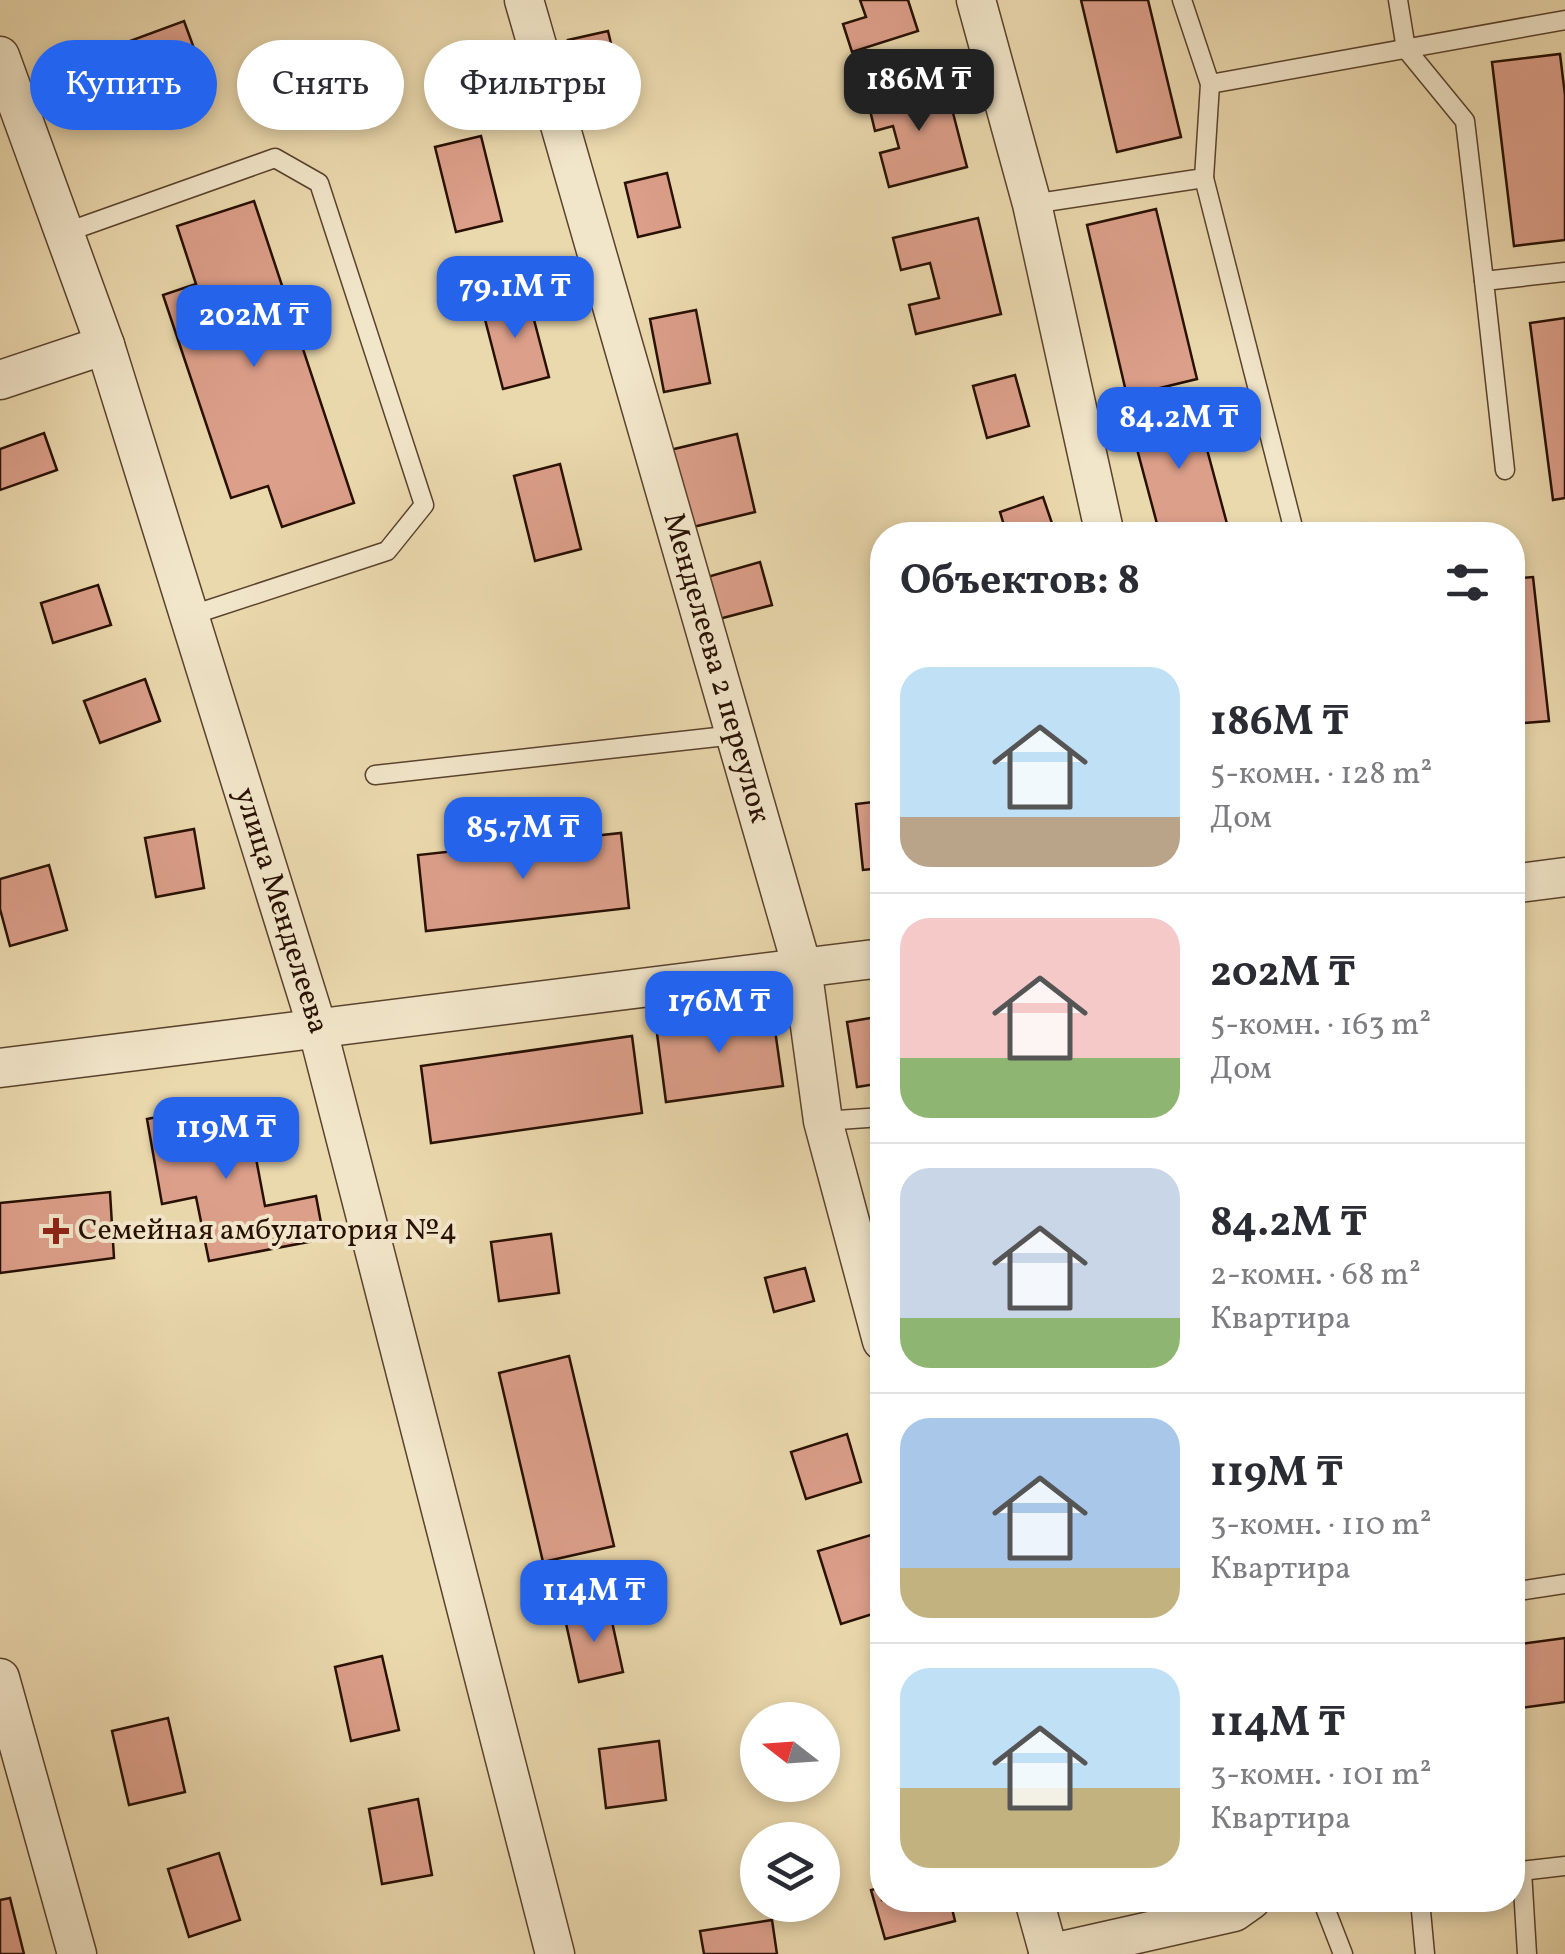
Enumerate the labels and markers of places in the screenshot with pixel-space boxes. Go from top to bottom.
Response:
pin: 186M ₸ [838,49,1000,134]
pin: 79.1M ₸ [423,256,607,341]
pin: 202M ₸ [173,285,335,370]
pin: 84.2M ₸ [1087,387,1271,472]
pin: 85.7M ₸ [431,797,615,882]
pin: 176M ₸ [638,971,800,1056]
pin: 119M ₸ [145,1097,307,1182]
place label: Семейная амбулатория №4 [78,1210,457,1252]
marker: Семейная амбулатория №4 [43,1218,69,1244]
pin: 114M ₸ [513,1560,675,1645]

